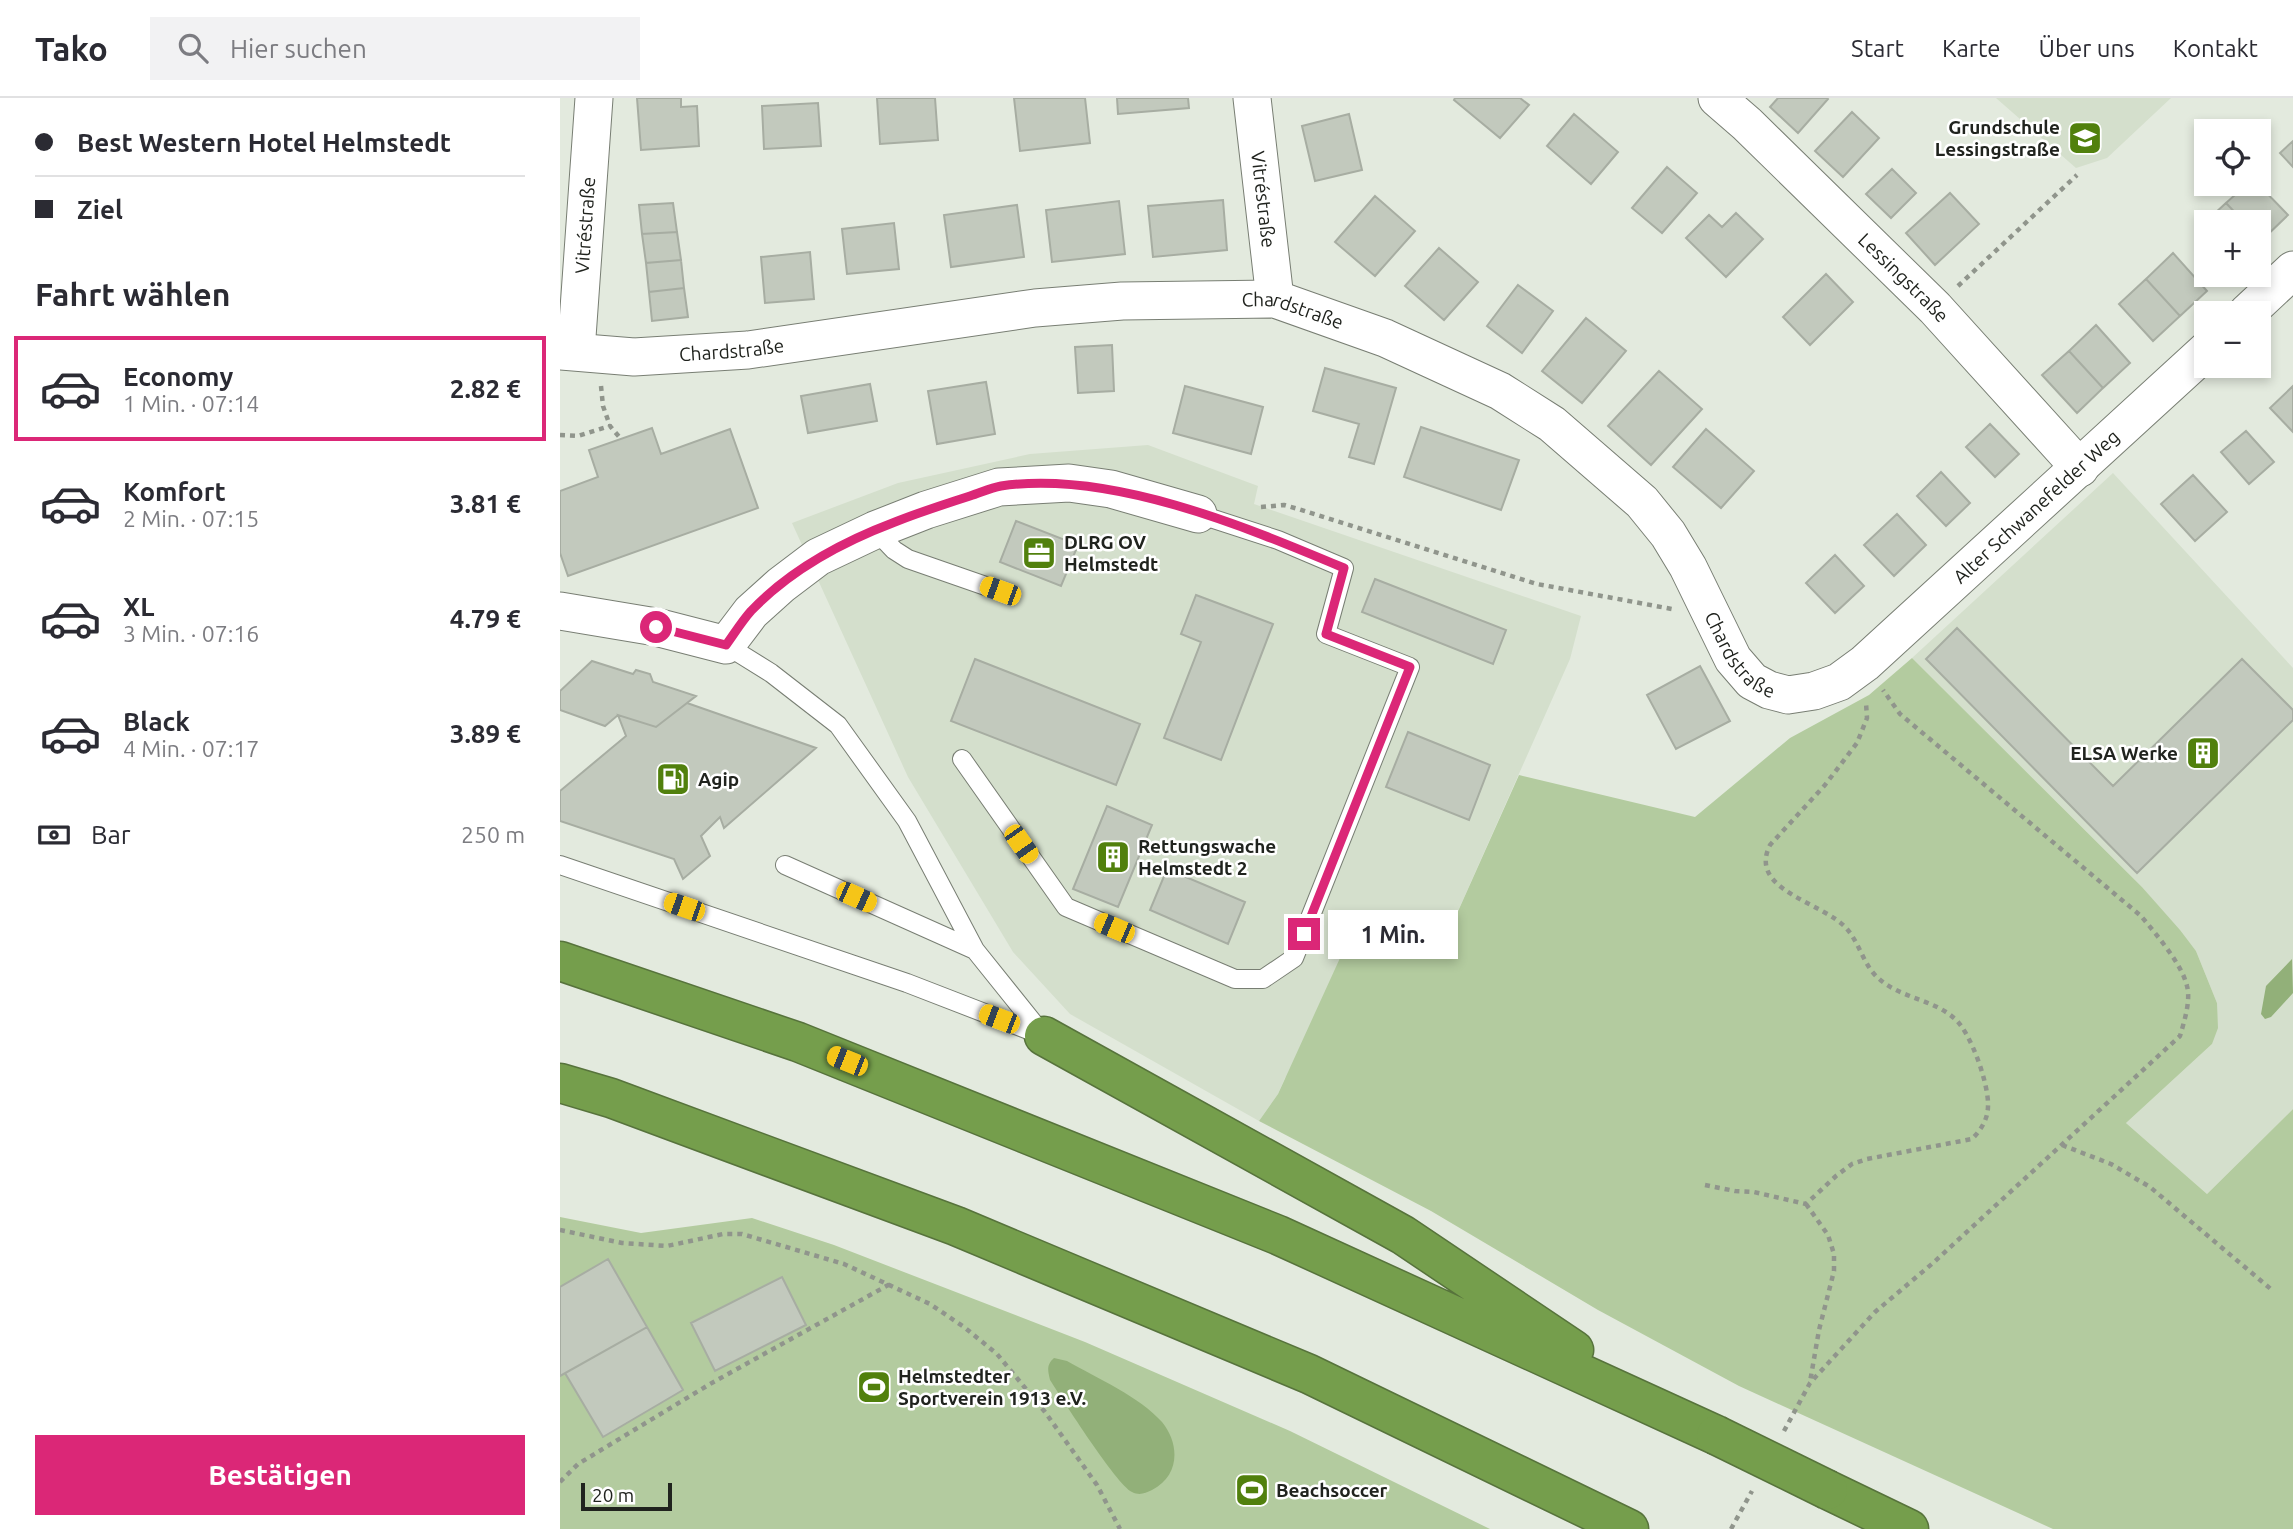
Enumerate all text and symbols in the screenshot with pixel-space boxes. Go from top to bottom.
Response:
search box [150,17,640,80]
icon: search [174,29,212,67]
text: Tako [35,30,108,67]
text: Hier suchen [230,34,367,63]
text: Start [1851,35,1904,62]
text: Karte [1942,35,2001,62]
text: Über uns [2039,35,2135,62]
text: Kontakt [2173,35,2258,62]
place label: Grundschule Lessingstraße [1935,116,2060,160]
school or university icon: Grundschule Lessingstraße [2066,119,2104,157]
map controls [2194,119,2271,378]
button: locate [2194,119,2271,196]
text: Best Western Hotel Helmstedt [77,128,451,157]
street label: Vitréstraße [1247,150,1280,249]
street label: Vitréstraße [571,176,599,275]
text: Ziel [77,195,123,224]
button: + [2194,210,2271,287]
street label: Lessingstraße [1854,228,1953,327]
text: Fahrt wählen [35,276,230,312]
street label: Chardstraße [1241,288,1346,333]
button: − [2194,301,2271,378]
street label: Chardstraße [678,334,785,365]
icon: car [39,357,102,420]
text: Economy [123,362,233,391]
text: 2.82 € [450,374,521,403]
text: 1 Min. · 07:14 [123,391,259,416]
street label: Alter Schwanefelder Weg [1949,425,2124,588]
icon: car [39,472,102,535]
text: Komfort [123,477,226,506]
text: 3.81 € [450,489,521,518]
text: 2 Min. · 07:15 [123,506,259,531]
place label: DLRG OV Helmstedt [1064,531,1158,575]
office icon: DLRG OV Helmstedt [1020,534,1058,572]
car [977,574,1024,608]
icon: car [39,587,102,650]
text: XL [123,592,154,621]
text: 4.79 € [450,604,521,633]
street label: Chardstraße [1700,608,1777,702]
route start [640,611,672,643]
text: 3 Min. · 07:16 [123,621,259,646]
icon: car [39,702,102,765]
text: Black [123,707,190,736]
text: 3.89 € [450,719,521,748]
building icon: ELSA Werke [2184,734,2222,772]
text: 4 Min. · 07:17 [123,736,259,761]
place label: ELSA Werke [2070,742,2178,764]
fuel station icon: Agip [654,760,692,798]
place label: Agip [698,768,739,790]
icon: cash [35,816,73,854]
text: Bar [91,820,131,849]
car [1001,821,1042,867]
text: 250 m [461,822,525,847]
place label: Rettungswache Helmstedt 2 [1138,835,1276,879]
building icon: Rettungswache Helmstedt 2 [1094,838,1132,876]
car [833,879,880,915]
car [661,890,708,924]
car [1091,910,1138,946]
callout: 1 Min. [1328,910,1458,958]
route end [1288,918,1320,950]
text: 1 Min. [1361,922,1425,947]
car [976,1002,1023,1036]
car [824,1043,871,1079]
place label: Helmstedter Sportverein 1913 e.V. [898,1365,1086,1409]
sports icon: Helmstedter Sportverein 1913 e.V. [855,1368,893,1406]
button: Bestätigen [35,1435,525,1515]
sports icon: Beachsoccer [1233,1471,1271,1509]
place label: Beachsoccer [1276,1479,1388,1501]
scale bar [581,1480,672,1512]
text: 20 m [592,1484,634,1506]

